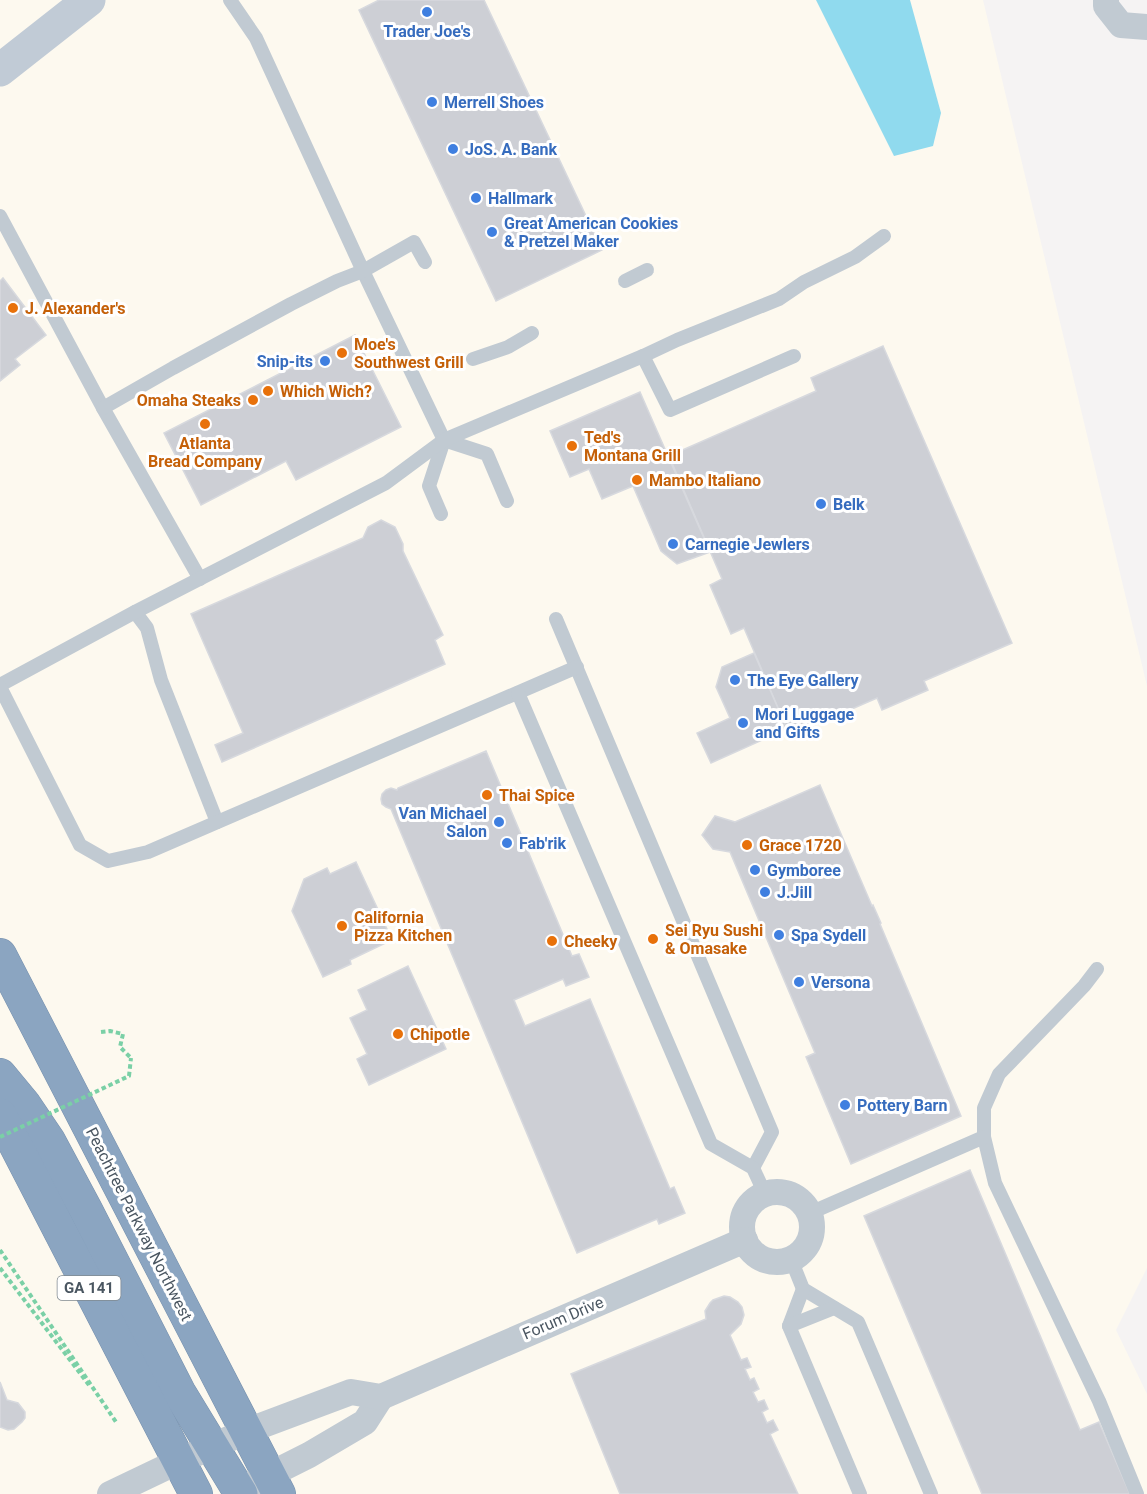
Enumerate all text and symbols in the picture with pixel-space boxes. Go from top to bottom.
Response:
marker: Trader Joe's [420,5,434,19]
place label: Trader Joe's [383,22,471,41]
place label: Merrell Shoes [444,93,544,112]
marker: Merrell Shoes [425,95,439,109]
place label: JoS. A. Bank [465,140,558,159]
marker: JoS. A. Bank [446,142,460,156]
place label: Hallmark [488,189,554,208]
marker: Hallmark [469,191,483,205]
place label: Great American Cookies & Pretzel Maker [504,214,678,251]
marker: Great American Cookies & Pretzel Maker [485,225,499,239]
place label: J. Alexander's [25,299,126,318]
marker: J. Alexander's [6,301,20,315]
place label: Moe's Southwest Grill [354,335,464,372]
marker: Moe's Southwest Grill [335,346,349,360]
place label: Snip-its [257,352,313,371]
marker: Snip-its [318,354,332,368]
place label: Which Wich? [280,382,372,401]
marker: Which Wich? [261,384,275,398]
place label: Omaha Steaks [137,391,241,410]
marker: Omaha Steaks [246,393,260,407]
marker: Atlanta Bread Company [198,417,212,431]
place label: Ted's Montana Grill [584,428,681,465]
place label: Atlanta Bread Company [148,434,263,471]
marker: Ted's Montana Grill [565,439,579,453]
place label: Mambo Italiano [649,471,761,490]
marker: Mambo Italiano [630,473,644,487]
place label: Belk [833,495,865,514]
marker: Belk [814,497,828,511]
place label: Carnegie Jewlers [685,535,810,554]
marker: Carnegie Jewlers [666,537,680,551]
place label: The Eye Gallery [747,671,859,690]
marker: The Eye Gallery [728,673,742,687]
place label: Mori Luggage and Gifts [755,705,855,742]
marker: Mori Luggage and Gifts [736,716,750,730]
place label: Thai Spice [499,786,575,805]
marker: Thai Spice [480,788,494,802]
place label: Van Michael Salon [398,804,487,841]
marker: Van Michael Salon [492,815,506,829]
place label: Fab'rik [519,834,567,853]
marker: Fab'rik [500,836,514,850]
place label: Grace 1720 [759,836,842,855]
marker: Grace 1720 [740,838,754,852]
place label: Gymboree [767,861,841,880]
marker: Gymboree [748,863,762,877]
place label: J.Jill [777,883,812,902]
marker: J.Jill [758,885,772,899]
place label: California Pizza Kitchen [354,908,452,945]
marker: California Pizza Kitchen [335,919,349,933]
place label: Sei Ryu Sushi & Omasake [665,921,763,958]
place label: Spa Sydell [791,926,866,945]
marker: Spa Sydell [772,928,786,942]
place label: Cheeky [564,932,618,951]
marker: Sei Ryu Sushi & Omasake [646,932,660,946]
marker: Cheeky [545,934,559,948]
place label: Versona [811,973,871,992]
marker: Versona [792,975,806,989]
place label: Chipotle [410,1025,470,1044]
marker: Chipotle [391,1027,405,1041]
place label: Pottery Barn [857,1096,947,1115]
marker: Pottery Barn [838,1098,852,1112]
street label: Peachtree Parkway Northwest [82,1124,196,1324]
road number: GA 141 [58,1276,121,1300]
street label: Forum Drive [520,1292,606,1344]

